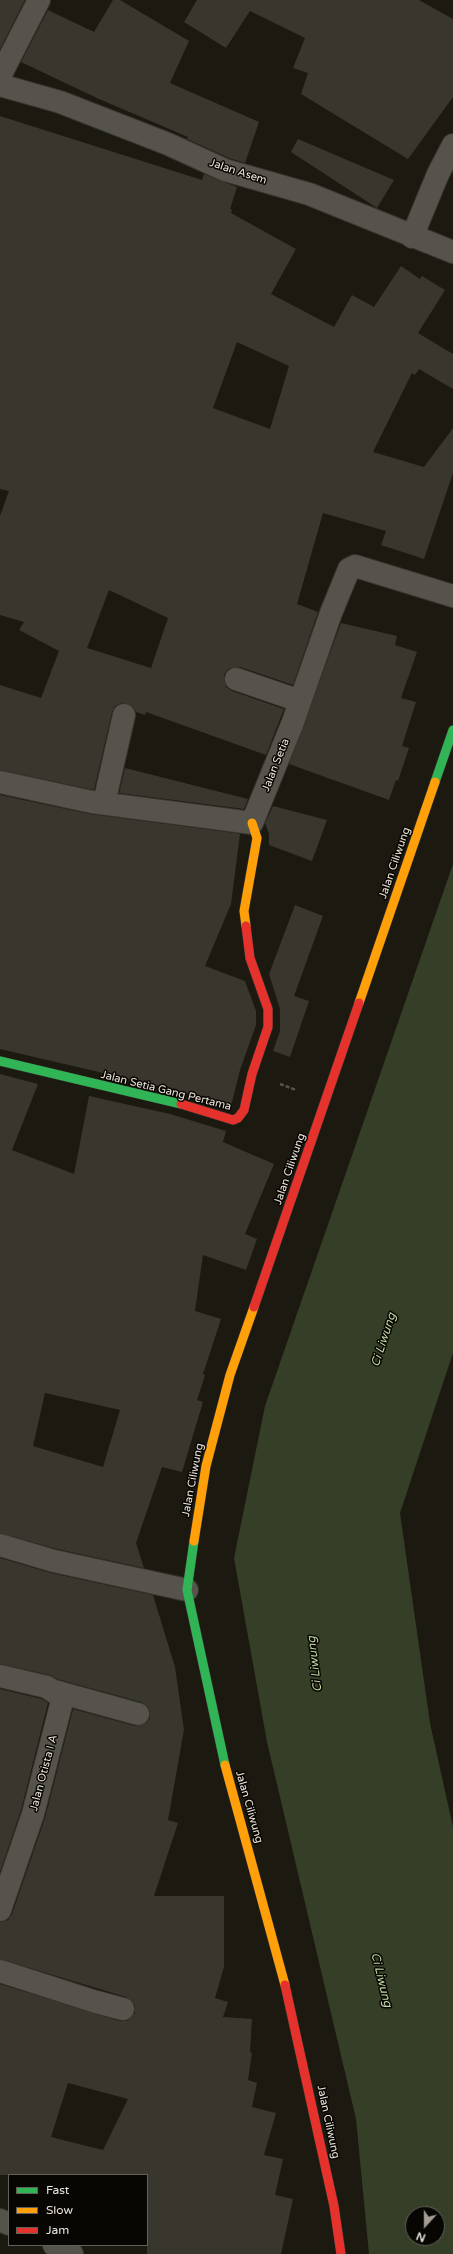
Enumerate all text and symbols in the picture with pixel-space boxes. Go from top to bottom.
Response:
street label: Jalan Asem [208,157,268,187]
street label: Jalan Setia [259,737,293,793]
street label: Jalan Ciliwung [377,826,413,900]
street label: Jalan Setia Gang Pertama [99,1068,233,1114]
street label: Jalan Ciliwung [272,1132,308,1206]
water label: Ci Liwung [368,1311,400,1369]
street label: Jalan Ciliwung [179,1442,207,1518]
water label: Ci Liwung [304,1635,326,1693]
street label: Jalan Otista I A [27,1733,61,1813]
street label: Jalan Ciliwung [232,1769,266,1845]
water label: Ci Liwung [367,1951,395,2009]
street label: Jalan Ciliwung [314,2084,342,2160]
legend [8,2174,148,2246]
text: Fast [46,2183,69,2197]
text: Slow [46,2203,73,2217]
north arrow [405,2206,445,2246]
text: Jam [46,2223,69,2237]
text: N [414,2229,427,2244]

